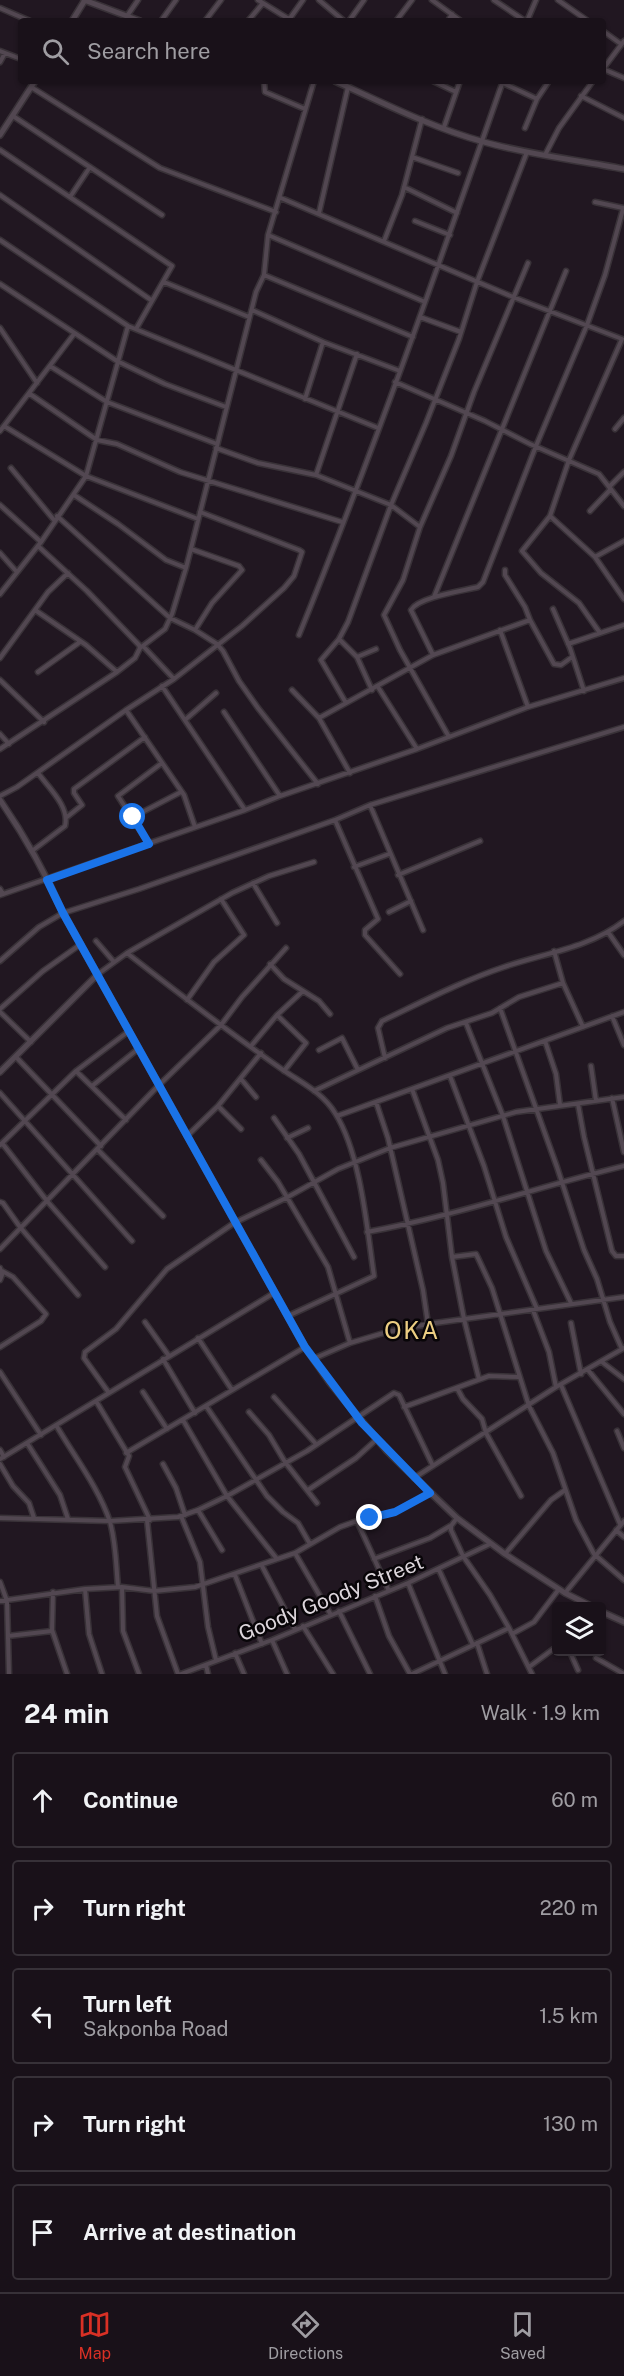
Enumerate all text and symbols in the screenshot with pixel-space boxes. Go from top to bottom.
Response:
search box [18,18,606,84]
icon: search [39,35,72,68]
text: Search here [87,38,211,64]
route start [119,803,145,829]
district label: OKA [384,1316,440,1344]
route end [356,1504,382,1530]
street label: Goody Goody Street [235,1549,427,1646]
map controls [552,1602,606,1656]
button: layers [552,1602,606,1656]
text: 24 min [24,1698,109,1729]
text: Walk · 1.9 km [481,1701,600,1725]
icon: ahead [26,1784,59,1817]
text: Continue [83,1787,178,1813]
text: 60 m [551,1788,598,1812]
icon: right [26,1892,59,1925]
text: Turn right [83,1895,186,1921]
text: 220 m [540,1896,598,1920]
text: Turn left [83,1991,172,2017]
icon: left [26,2000,59,2033]
text: 1.5 km [539,2004,598,2028]
text: Sakponba Road [83,2017,228,2041]
icon: right [26,2108,59,2141]
text: Turn right [83,2111,186,2137]
text: 130 m [543,2112,598,2136]
icon: arrive [26,2216,59,2249]
text: Arrive at destination [83,2219,296,2245]
tab: Map [78,2308,111,2363]
tab: Directions [268,2308,343,2363]
tab: Saved [500,2308,546,2363]

